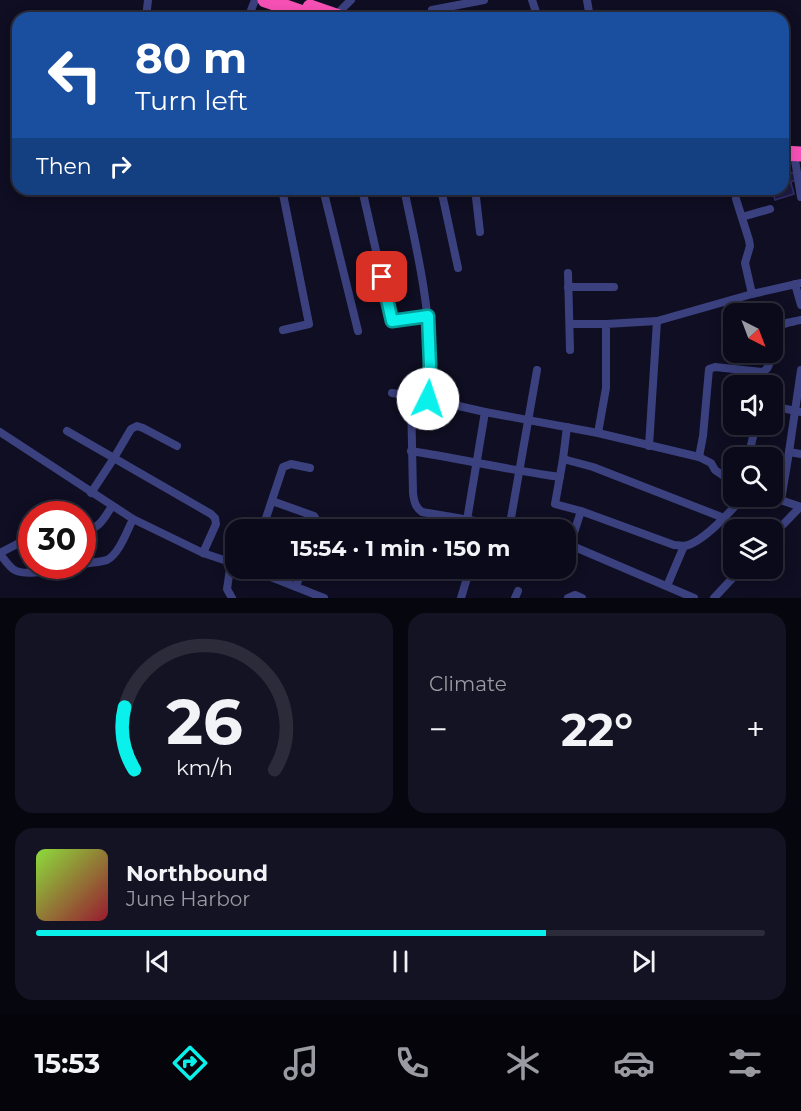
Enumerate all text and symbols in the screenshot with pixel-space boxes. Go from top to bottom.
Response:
text: 80 m [135,32,247,84]
icon: left [36,36,114,114]
text: Turn left [135,84,248,117]
icon: right [104,150,137,183]
text: Then [36,153,92,180]
pin [356,251,407,302]
icon: arrive [365,260,398,293]
north arrow [723,303,783,363]
map controls [723,303,783,579]
position arrow [396,367,460,431]
button: sound [723,375,783,435]
button: search [723,447,783,507]
speed limit sign: 30 [18,501,96,579]
button: layers [723,519,783,579]
text: 15:54 · 1 min · 150 m [291,535,510,562]
text: Climate [429,672,507,696]
text: 26 [166,684,242,760]
text: 22° [561,702,633,757]
text: − [429,709,448,749]
text: + [746,709,765,749]
text: km/h [175,754,233,780]
text: Northbound [126,860,268,887]
text: June Harbor [126,887,250,911]
icon: previous [141,945,174,978]
icon: pause [384,945,417,978]
icon: next [627,945,660,978]
icon: directions [169,1042,211,1084]
icon: music [280,1042,322,1084]
icon: phone [391,1042,433,1084]
icon: climate [502,1042,544,1084]
icon: car [613,1042,655,1084]
icon: filters [724,1042,766,1084]
text: 15:53 [35,1047,100,1080]

